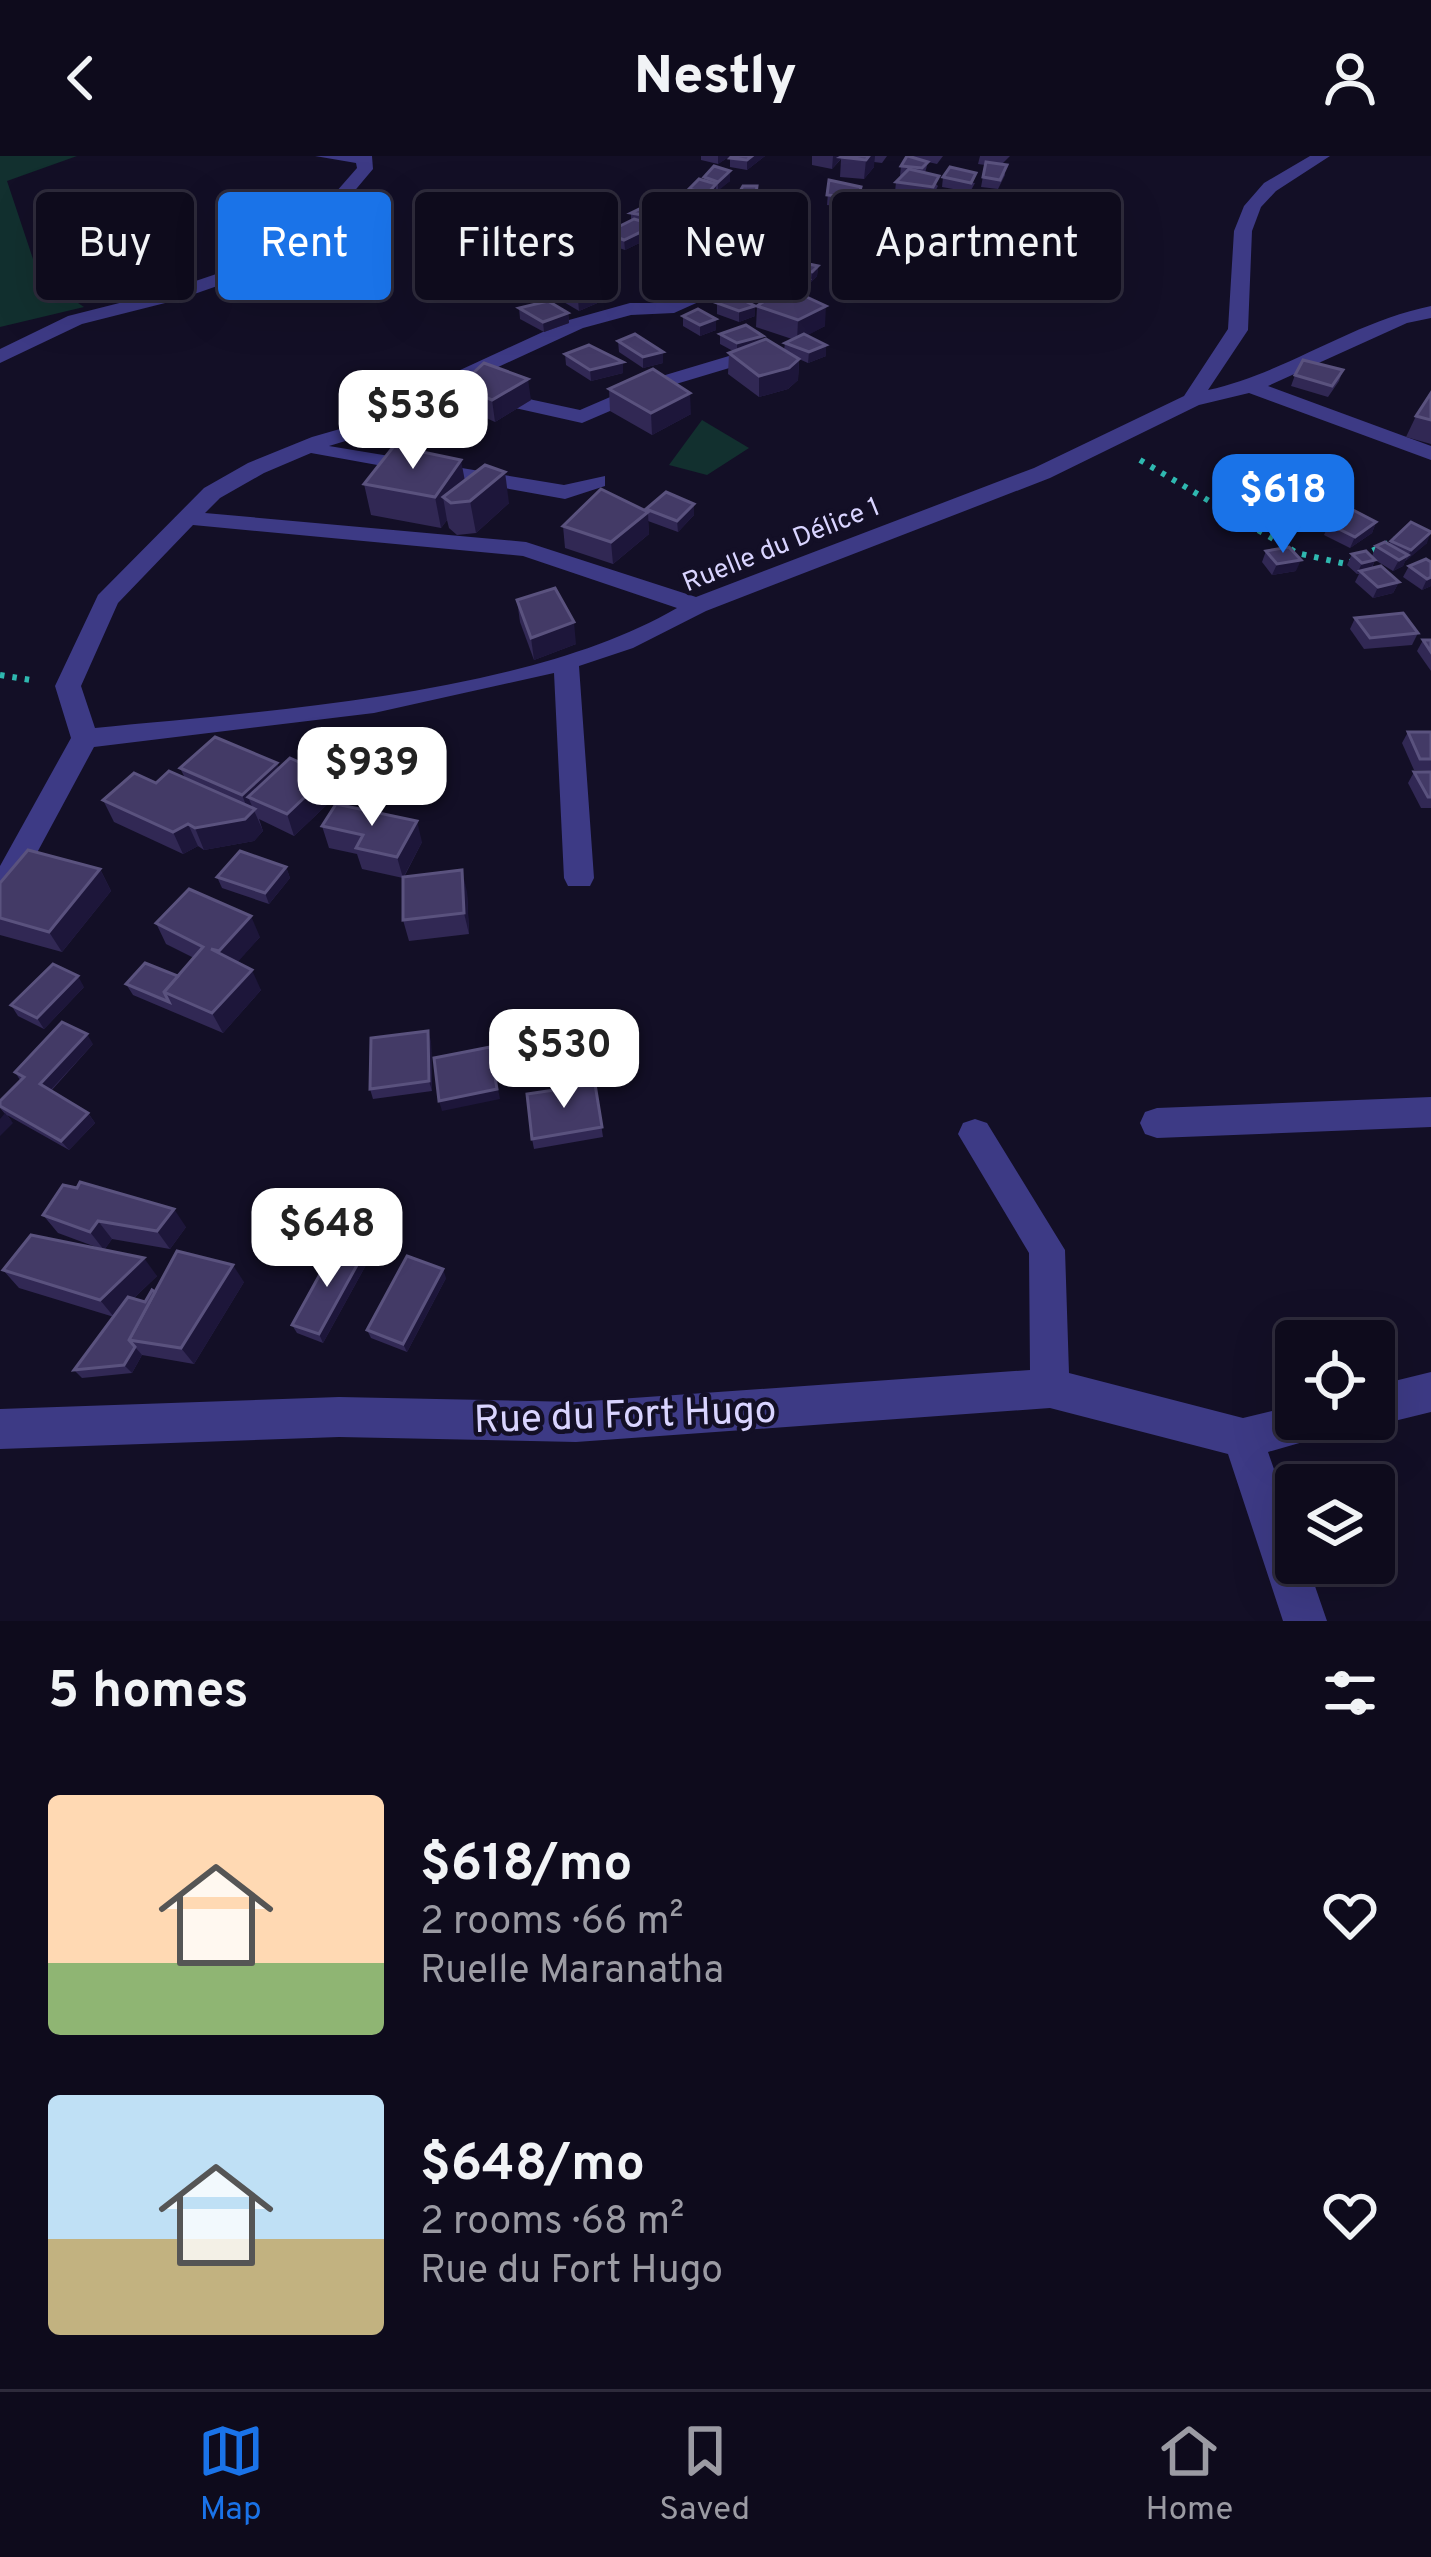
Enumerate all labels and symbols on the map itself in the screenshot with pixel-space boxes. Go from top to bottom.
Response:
pin: $536 [342,370,484,472]
pin: $618 [1212,454,1354,556]
street label: Ruelle du Délice 1 [678,491,886,601]
pin: $939 [301,727,443,829]
pin: $530 [493,1009,635,1111]
pin: $648 [256,1188,398,1290]
street label: Rue du Fort Hugo [473,1388,777,1447]

